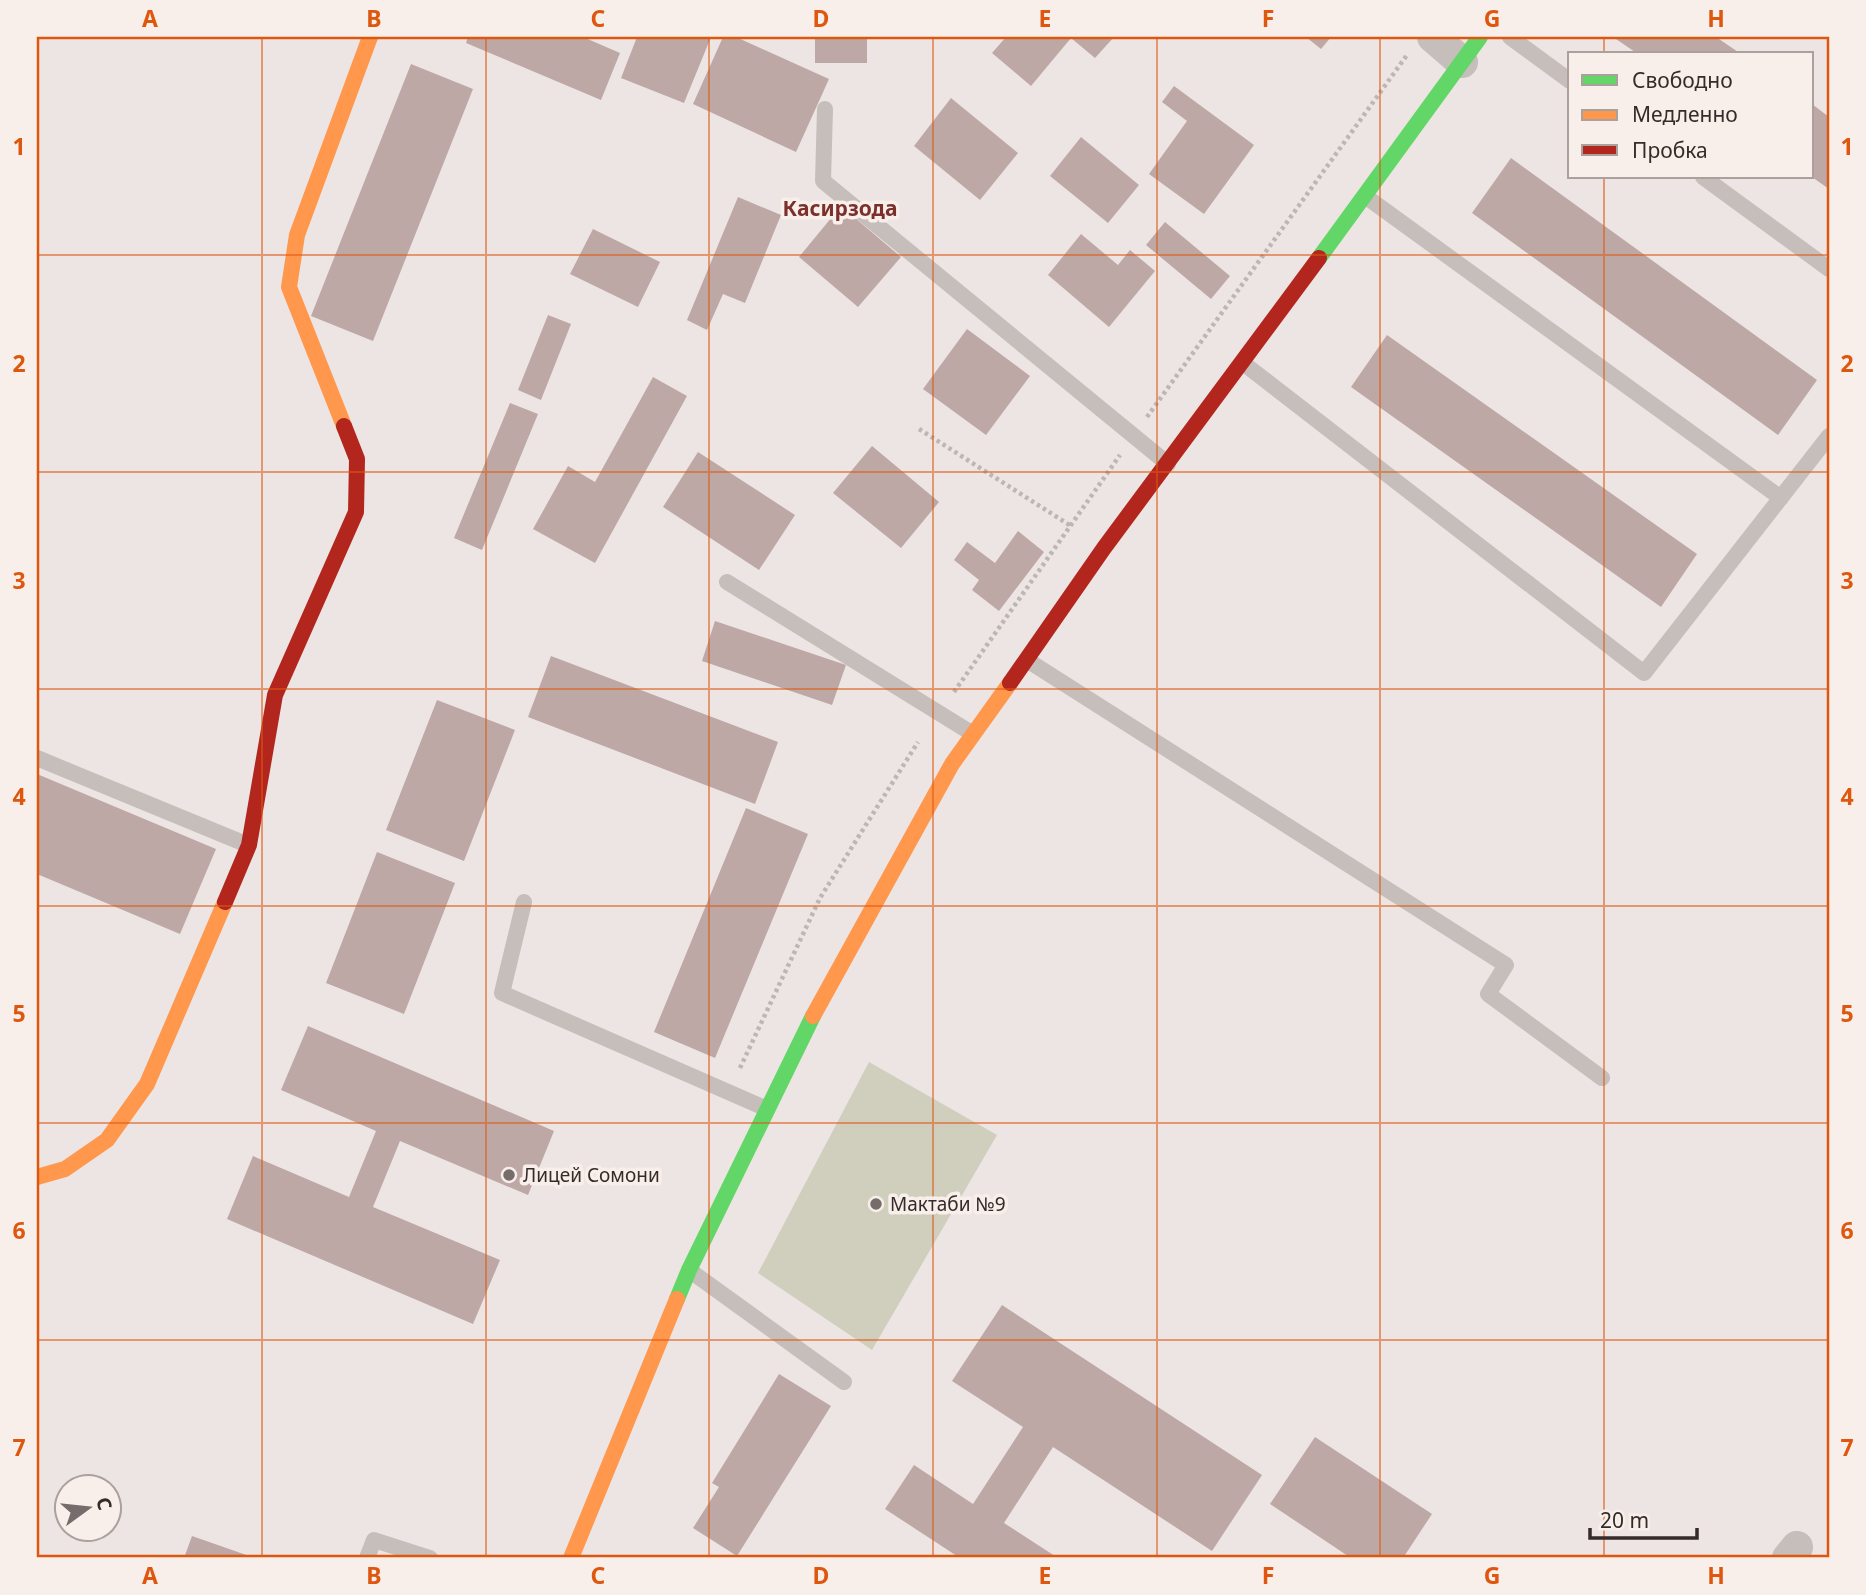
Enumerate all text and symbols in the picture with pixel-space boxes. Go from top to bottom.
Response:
text: A [142,2,158,34]
text: B [366,2,382,34]
text: C [591,2,606,34]
text: D [813,2,829,34]
text: E [1039,2,1051,34]
text: F [1262,2,1274,34]
text: G [1484,2,1500,34]
text: H [1707,2,1725,34]
legend [1568,52,1814,178]
text: Свободно [1632,66,1733,94]
text: Медленно [1632,100,1738,128]
text: 1 [12,130,26,162]
text: 1 [1840,130,1854,162]
text: Пробка [1632,136,1708,164]
district label: Касирзода [783,194,897,222]
text: 2 [12,347,26,379]
text: 2 [1840,347,1854,379]
text: 3 [12,564,26,596]
text: 3 [1840,564,1854,596]
text: 4 [12,780,26,812]
text: 4 [1840,780,1854,812]
text: 5 [12,997,26,1029]
text: 5 [1840,997,1854,1029]
place label: Лицей Сомони [523,1162,660,1188]
marker: Лицей Сомони [501,1167,517,1183]
place label: Мактаби №9 [890,1191,1006,1217]
marker: Мактаби №9 [868,1196,884,1212]
text: 6 [12,1214,26,1246]
text: 6 [1840,1214,1854,1246]
text: 7 [12,1431,26,1463]
text: 7 [1840,1431,1854,1463]
north arrow [52,1472,122,1542]
text: С [90,1494,119,1513]
scale bar [1590,1497,1696,1541]
text: 20 m [1600,1506,1649,1534]
text: A [142,1559,158,1591]
text: B [366,1559,382,1591]
text: C [591,1559,606,1591]
text: D [813,1559,829,1591]
text: E [1039,1559,1051,1591]
text: F [1262,1559,1274,1591]
text: G [1484,1559,1500,1591]
text: H [1707,1559,1725,1591]

